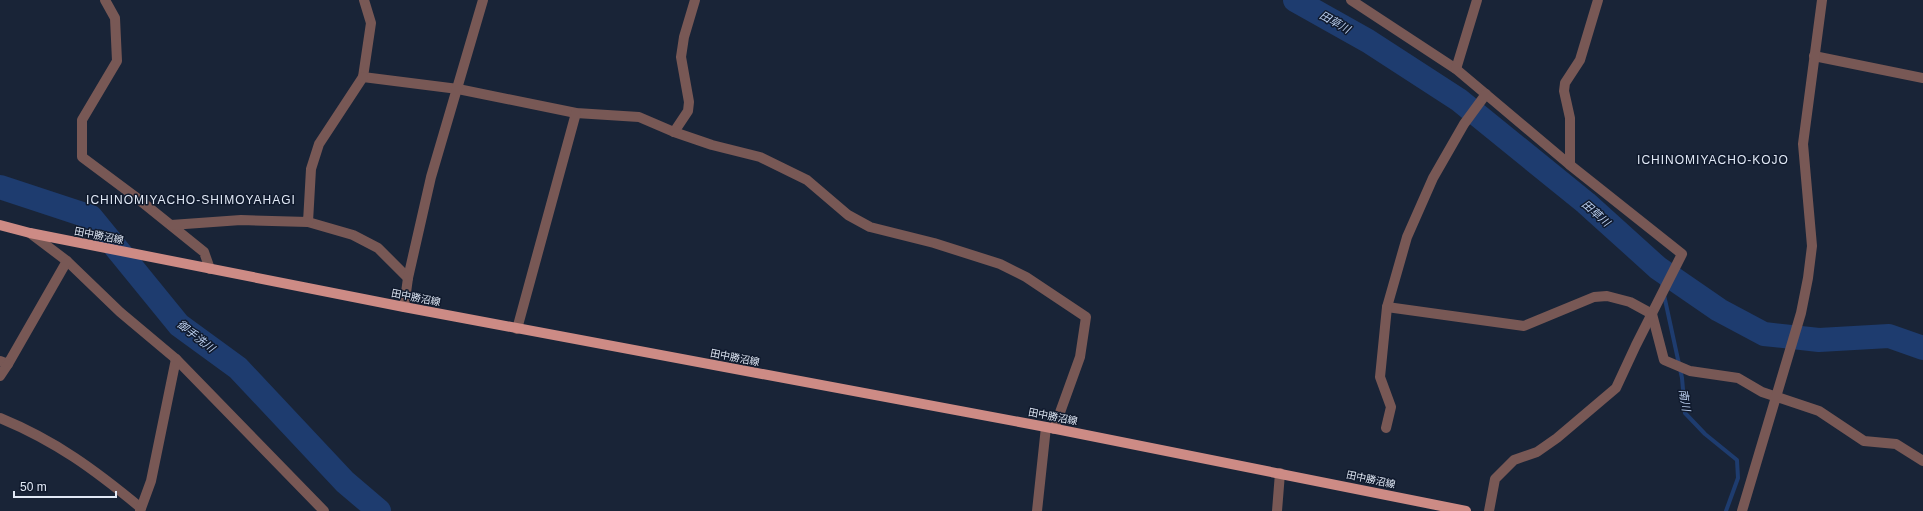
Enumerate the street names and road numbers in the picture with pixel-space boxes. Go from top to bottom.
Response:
street label: 田中勝沼線 [73,225,124,246]
street label: 田中勝沼線 [390,287,441,308]
street label: 田中勝沼線 [709,347,760,368]
street label: 田中勝沼線 [1027,406,1078,427]
street label: 田中勝沼線 [1345,469,1396,490]

